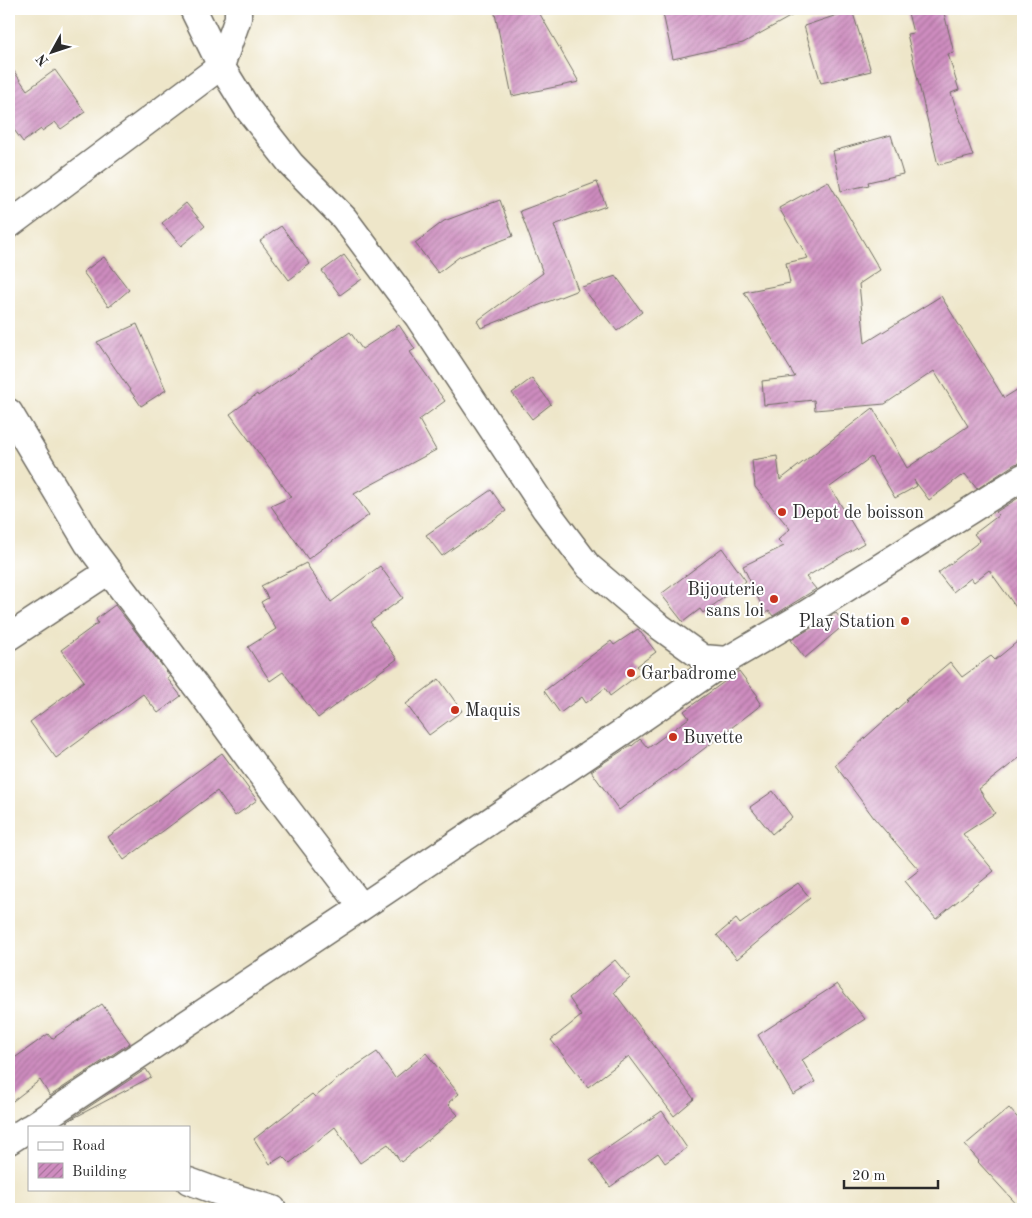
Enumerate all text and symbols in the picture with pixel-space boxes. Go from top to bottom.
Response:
north arrow [28,28,78,78]
text: N [34,51,52,68]
place label: Depot de boisson [792,504,924,522]
marker: Depot de boisson [776,506,788,518]
place label: Bijouterie sans loi [687,581,764,620]
marker: Bijouterie sans loi [768,593,780,605]
place label: Play Station [799,613,895,631]
marker: Play Station [899,615,911,627]
place label: Garbadrome [641,665,737,683]
marker: Garbadrome [625,667,637,679]
place label: Maquis [465,702,520,720]
marker: Maquis [449,704,461,716]
place label: Buvette [683,729,743,747]
marker: Buvette [667,731,679,743]
legend [28,1126,190,1190]
text: Road [72,1139,106,1154]
scale bar [844,1158,938,1190]
text: Building [72,1165,127,1180]
text: 20 m [852,1169,886,1184]

